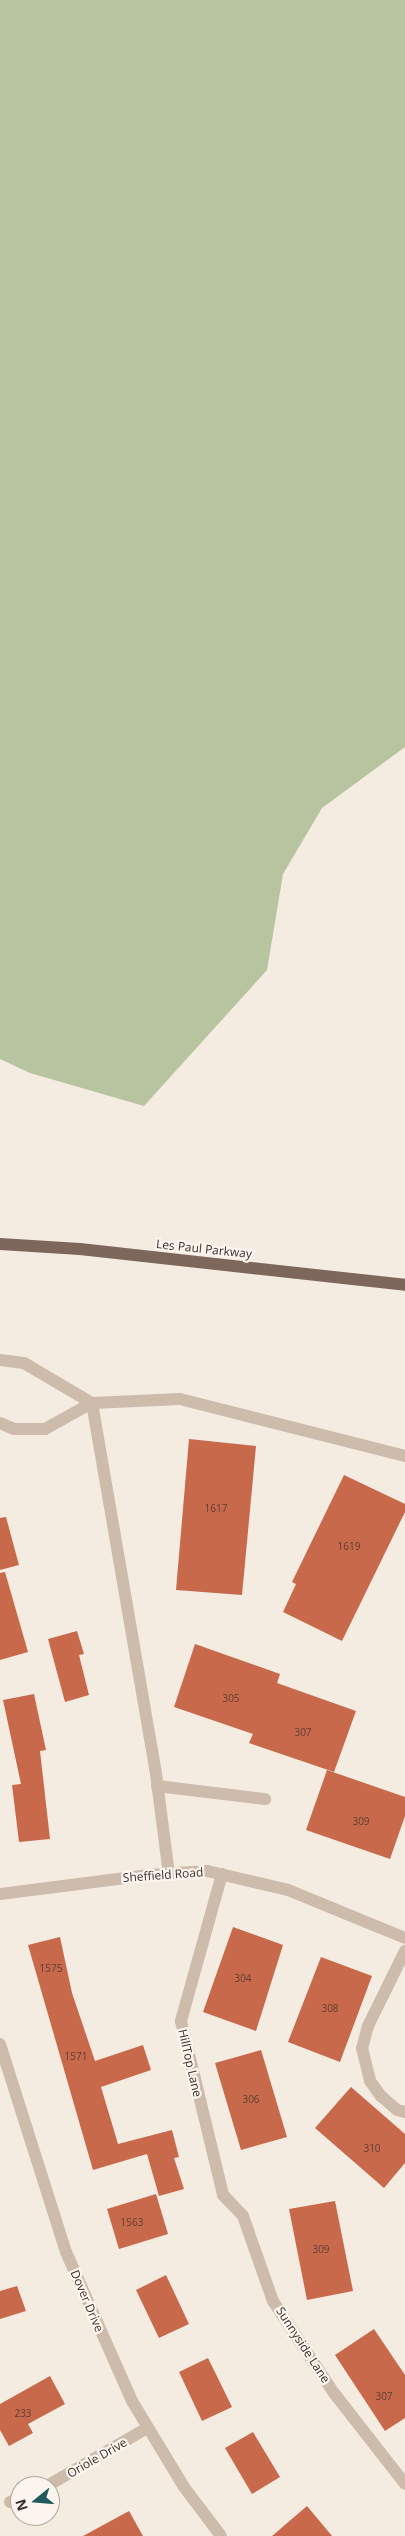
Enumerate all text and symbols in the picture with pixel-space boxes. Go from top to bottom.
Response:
street label: Les Paul Parkway [155,1237,253,1261]
house number: 1617 [205,1503,227,1515]
house number: 1619 [338,1541,360,1553]
house number: 305 [222,1693,240,1705]
house number: 307 [294,1727,312,1739]
house number: 309 [352,1816,370,1828]
street label: Sheffield Road [122,1865,204,1885]
house number: 1575 [40,1963,62,1975]
house number: 304 [234,1973,252,1985]
house number: 308 [321,2003,339,2015]
street label: HillTop Lane [175,2028,205,2098]
house number: 1571 [65,2051,87,2063]
house number: 306 [242,2094,260,2106]
house number: 310 [363,2143,381,2155]
house number: 1563 [121,2217,143,2229]
house number: 309 [312,2244,330,2256]
street label: Dover Drive [67,2268,107,2334]
street label: Sunnyside Lane [273,2304,333,2386]
house number: 307 [375,2391,393,2403]
house number: 233 [14,2408,32,2420]
street label: Oriole Drive [64,2435,130,2481]
north arrow [10,2476,60,2526]
text: N [10,2497,32,2513]

